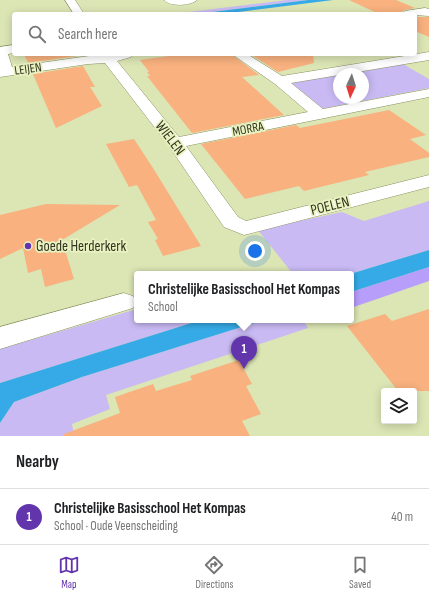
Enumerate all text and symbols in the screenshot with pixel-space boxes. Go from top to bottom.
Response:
search box [12,12,417,56]
icon: search [26,23,48,45]
text: Search here [58,25,118,44]
street label: LEIJEN [13,59,43,79]
north arrow [333,68,369,104]
street label: WIELEN [151,117,189,159]
street label: MORRA [231,118,265,140]
street label: POELEN [309,192,351,220]
place label: Goede Herderkerk [36,237,127,256]
marker: Goede Herderkerk [23,241,33,251]
your location [245,241,265,261]
popup [134,271,354,323]
text: Christelijke Basisschool Het Kompas [148,280,340,299]
text: School [148,299,178,315]
pin: 1 [231,336,257,369]
map controls [381,388,417,424]
button: layers [381,388,417,424]
text: Nearby [16,452,59,472]
text: Christelijke Basisschool Het Kompas [54,499,246,518]
text: 1 [26,509,32,525]
text: 40 m [391,509,413,525]
text: School · Oude Veenscheiding [54,518,178,534]
tab: Map [58,554,80,591]
tab: Directions [196,554,233,591]
tab: Saved [349,554,371,591]

